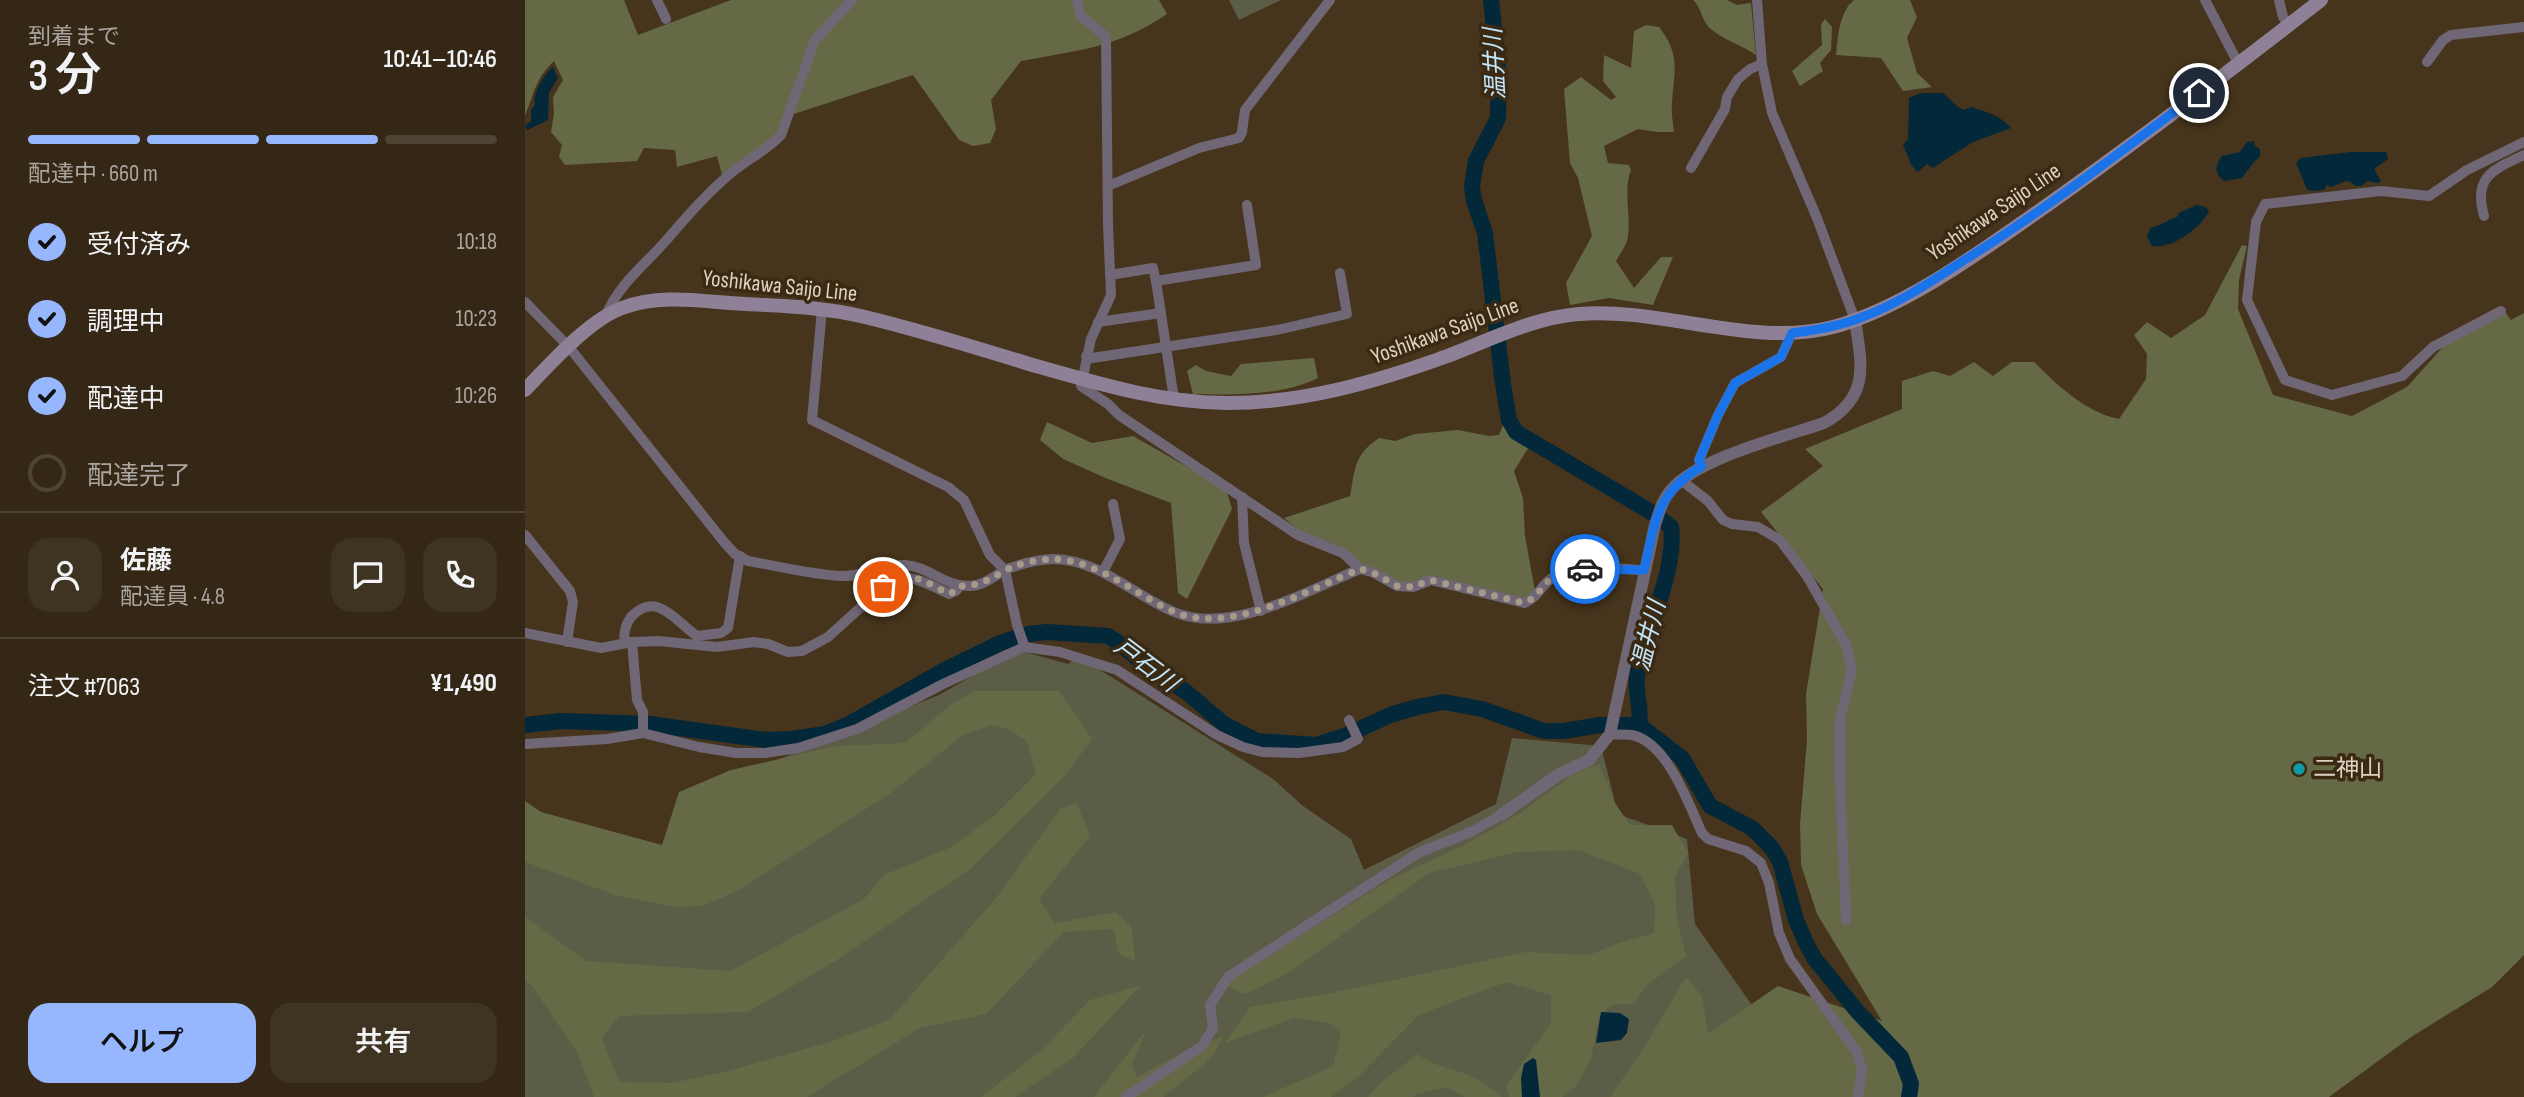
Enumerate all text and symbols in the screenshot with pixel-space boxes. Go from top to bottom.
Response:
text: 到着まで [28,23,120,51]
water label: 温井川 [1478,24,1511,101]
text: 10:41–10:46 [384,44,497,75]
text: 3 分 [28,49,101,104]
pin [2169,63,2229,123]
icon: home [2180,74,2218,112]
street label: Yoshikawa Saijo Line [1922,157,2066,267]
text: 配達中 · 660 m [28,160,158,188]
icon: check [28,223,66,261]
text: 10:18 [456,228,497,256]
text: 受付済み [87,230,191,261]
street label: Yoshikawa Saijo Line [701,264,859,308]
street label: Yoshikawa Saijo Line [1367,291,1523,371]
icon: check [28,300,66,338]
text: 10:23 [455,305,497,333]
text: 調理中 [87,307,165,338]
icon: check [28,377,66,415]
text: 10:26 [455,382,497,410]
text: 配達中 [87,384,165,415]
text: 配達完了 [87,461,191,492]
courier [1550,534,1620,604]
button: person [28,538,102,612]
button: chat [331,538,405,612]
button: phone [423,538,497,612]
text: 佐藤 [120,546,172,577]
icon: car [1566,550,1604,588]
pin [853,557,913,617]
icon: bag [864,568,902,606]
text: 配達員 · 4.8 [120,583,225,611]
water label: 温井川 [1626,595,1673,674]
water label: 戸石川 [1109,632,1186,700]
text: ¥1,490 [430,668,497,699]
text: 注文 #7063 [28,672,140,703]
place label: 二神山 [2313,755,2382,783]
marker: 二神山 [2291,761,2307,777]
button: ヘルプ [28,1003,256,1083]
button: 共有 [270,1003,497,1083]

